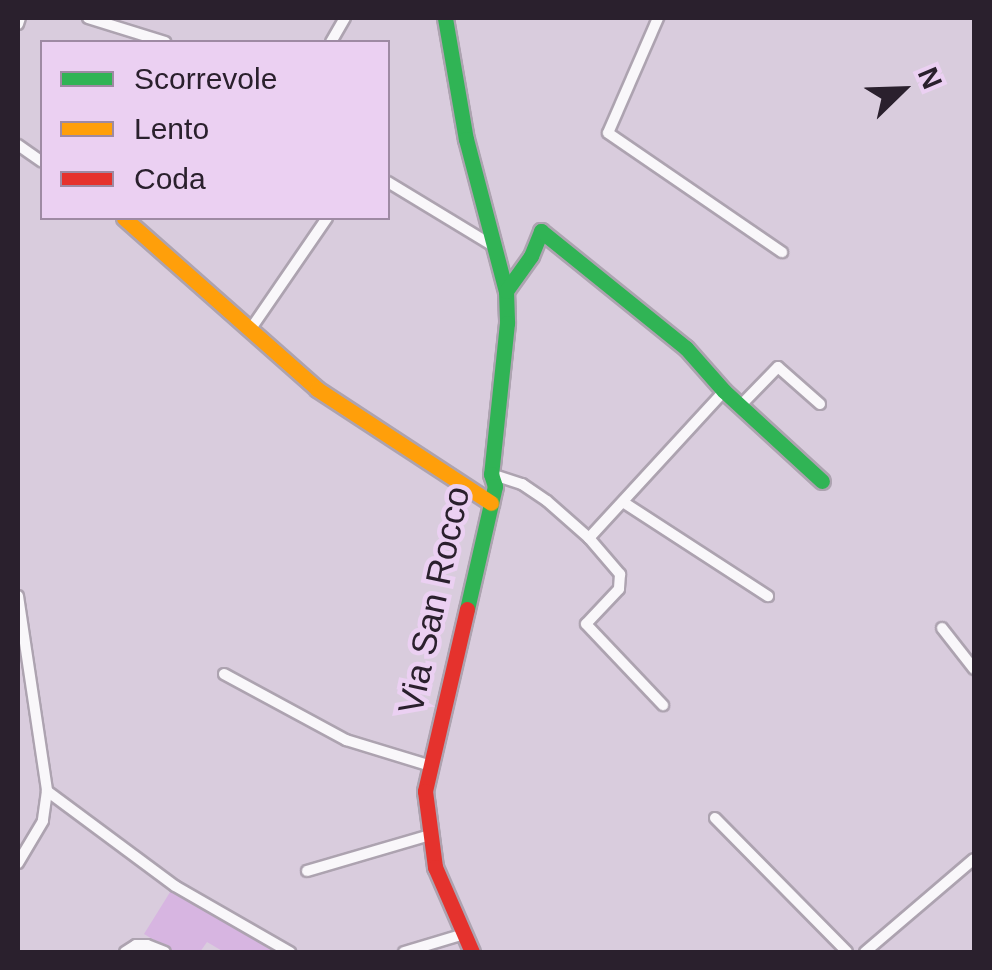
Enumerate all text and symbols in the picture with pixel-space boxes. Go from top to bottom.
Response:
legend [40,40,390,220]
north arrow [852,40,952,140]
text: Scorrevole [134,62,277,95]
text: N [912,63,948,93]
text: Lento [134,112,209,145]
text: Coda [134,162,206,195]
street label: Via San Rocco [389,483,479,717]

